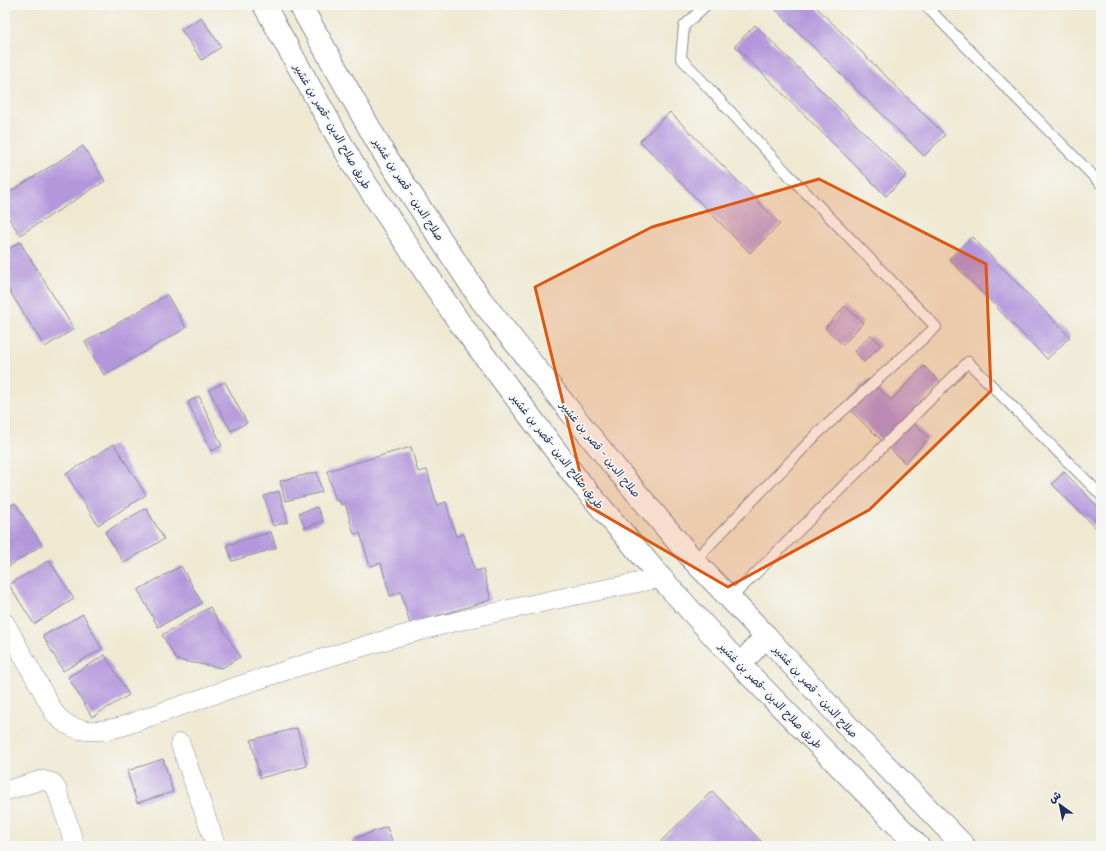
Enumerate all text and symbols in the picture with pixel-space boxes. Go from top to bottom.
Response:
street label: طريق صلاح الدين -قصر بن غشير [289,60,375,192]
street label: صلاح الدين - قصر بن غشير [369,134,448,244]
street label: طريق صلاح الدين -قصر بن غشير [507,389,608,513]
street label: صلاح الدين - قصر بن غشير [556,397,644,501]
street label: طريق صلاح الدين -قصر بن غشير [715,638,826,752]
street label: صلاح الدين - قصر بن غشير [769,641,862,741]
north arrow [1040,785,1080,825]
text: ش [1045,787,1063,806]

